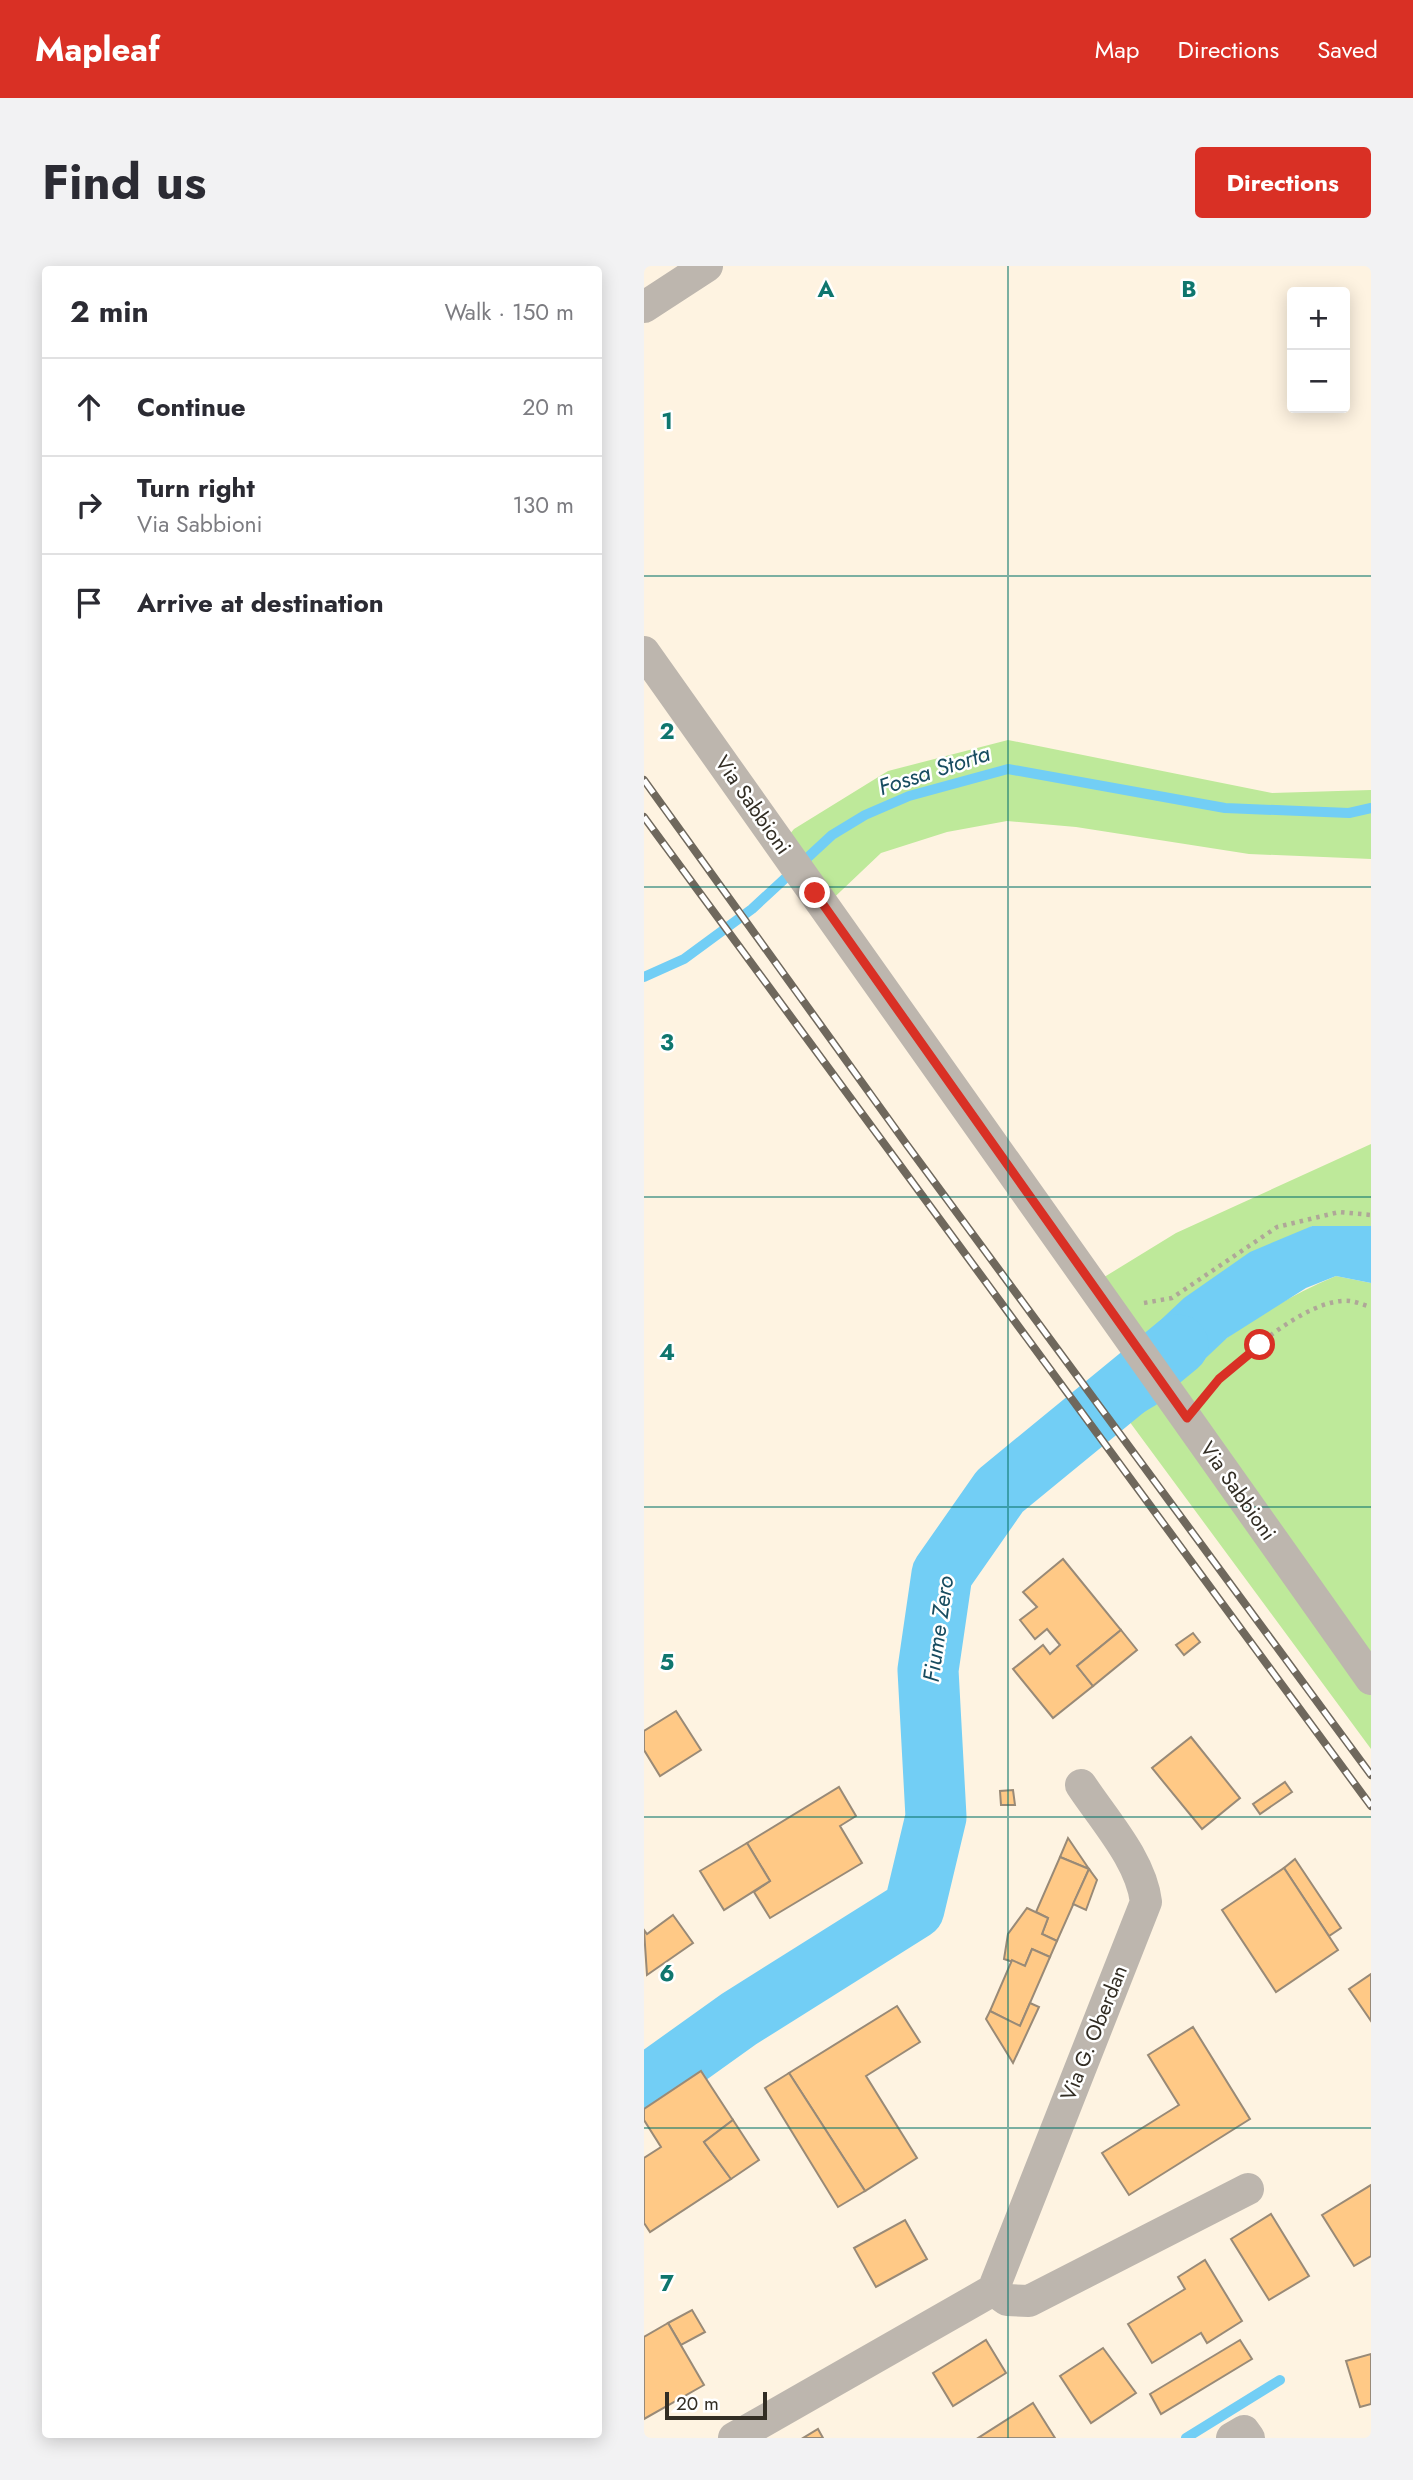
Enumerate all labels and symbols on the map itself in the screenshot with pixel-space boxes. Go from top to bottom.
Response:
text: A [817,272,835,306]
text: B [1181,272,1197,306]
text: 1 [661,404,673,438]
text: 2 [659,714,675,748]
water label: Fossa Storta [874,736,995,804]
street label: Via Sabbioni [708,749,798,861]
route end [799,877,830,908]
text: 3 [660,1025,674,1059]
route start [1244,1329,1275,1360]
text: 4 [659,1335,675,1369]
street label: Via Sabbioni [1193,1435,1283,1547]
water label: Fiume Zero [914,1573,962,1684]
text: 5 [660,1645,674,1679]
text: 6 [659,1956,675,1990]
street label: Via G. Oberdan [1053,1961,1135,2105]
text: 7 [660,2266,674,2300]
scale bar [665,2389,766,2421]

